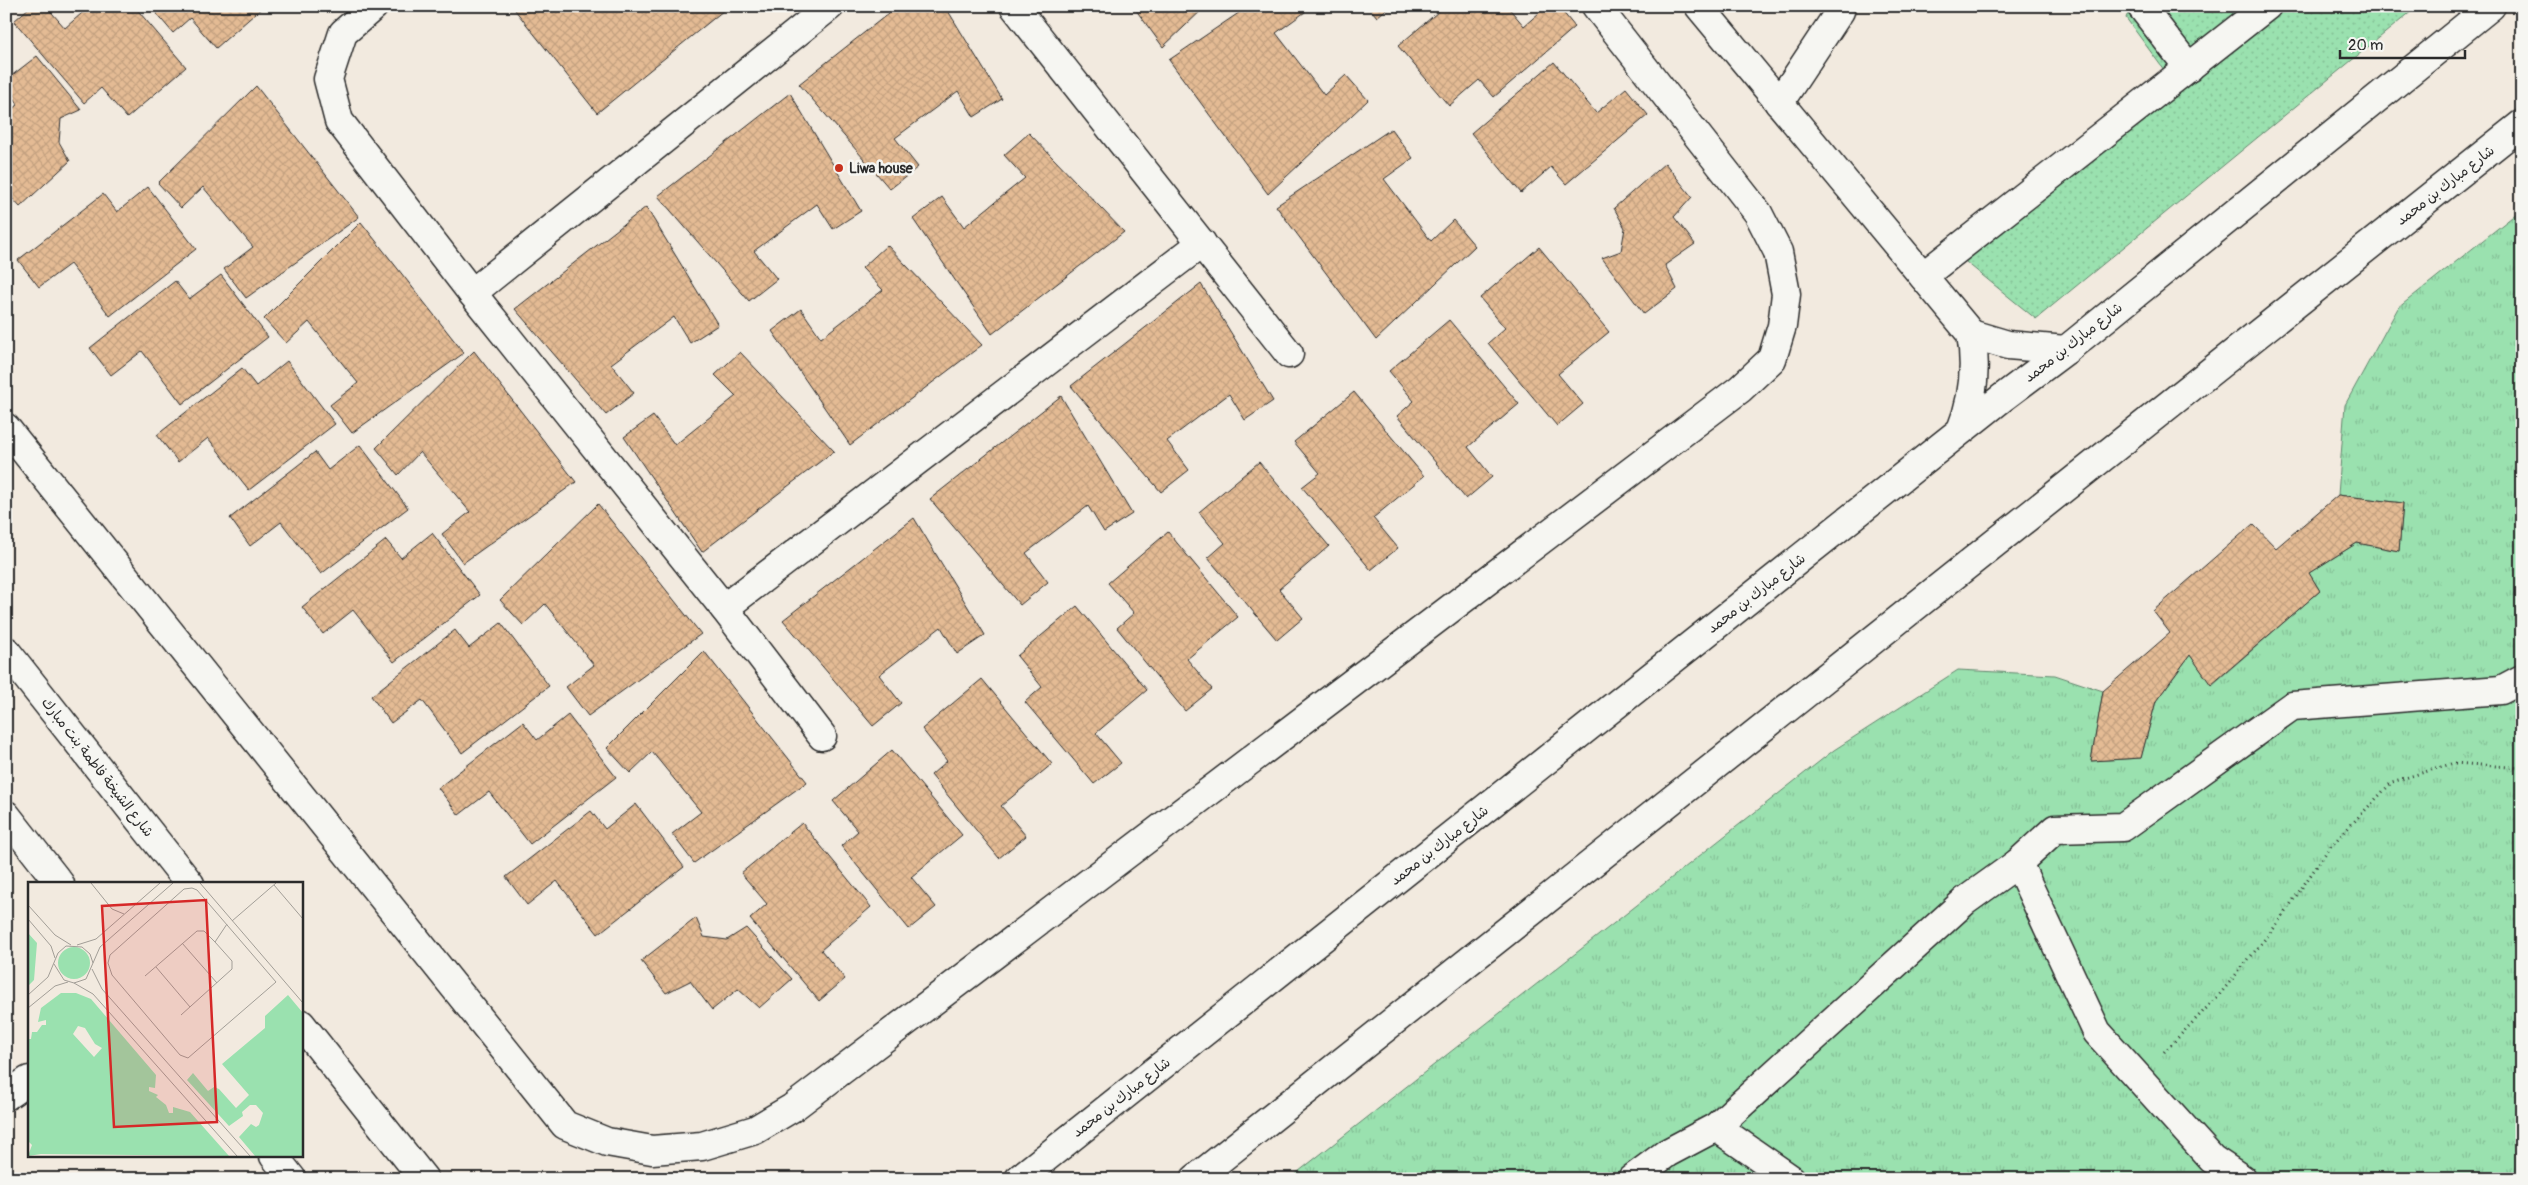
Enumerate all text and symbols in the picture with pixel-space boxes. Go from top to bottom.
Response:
scale bar [2340,28,2466,60]
text: 20 m [2348,36,2383,55]
street label: شارع مبارك بن محمد [2393,142,2498,230]
place label: Liwa house [849,160,914,177]
marker: Liwa house [833,162,845,174]
street label: شارع مبارك بن محمد [2021,299,2126,387]
street label: شارع مبارك بن محمد [1704,550,1809,638]
street label: شارع الشيخة فاطمة بنت مبارك [37,694,157,841]
street label: شارع مبارك بن محمد [1387,802,1492,890]
inset map [28,882,302,1158]
street label: شارع مبارك بن محمد [1069,1054,1174,1142]

